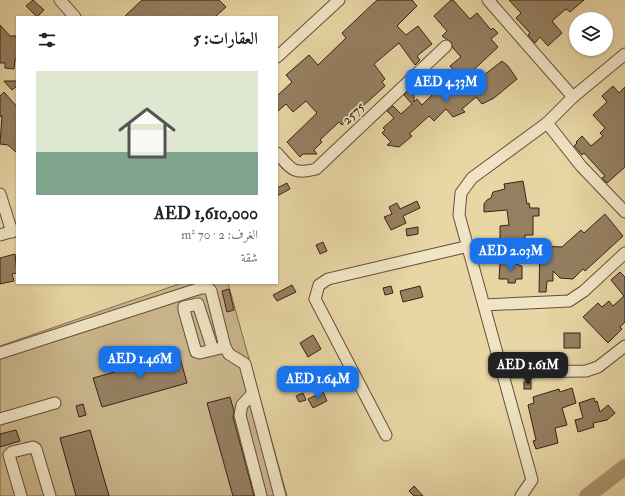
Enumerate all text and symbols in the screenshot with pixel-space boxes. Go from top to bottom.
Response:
map controls [569,12,613,56]
button: layers [569,12,613,56]
text: العقارات: 5 [193,28,258,49]
icon: filters [36,29,58,51]
pin: AED 4.33M [400,69,492,103]
text: AED 4.33M [414,74,478,90]
icon: home [111,97,183,169]
street label: 2575 [338,98,369,128]
text: AED 1,610,000 [154,203,258,224]
text: الغرف: 2 · 70 m² [181,227,258,243]
pin: AED 2.03M [465,238,557,272]
text: AED 2.03M [479,243,543,259]
text: شقة [241,250,258,266]
pin: AED 1.46M [94,346,186,380]
text: AED 1.46M [108,351,172,367]
pin: AED 1.61M [482,352,574,386]
text: AED 1.61M [497,357,559,373]
pin: AED 1.64M [272,366,364,400]
text: AED 1.64M [286,371,350,387]

